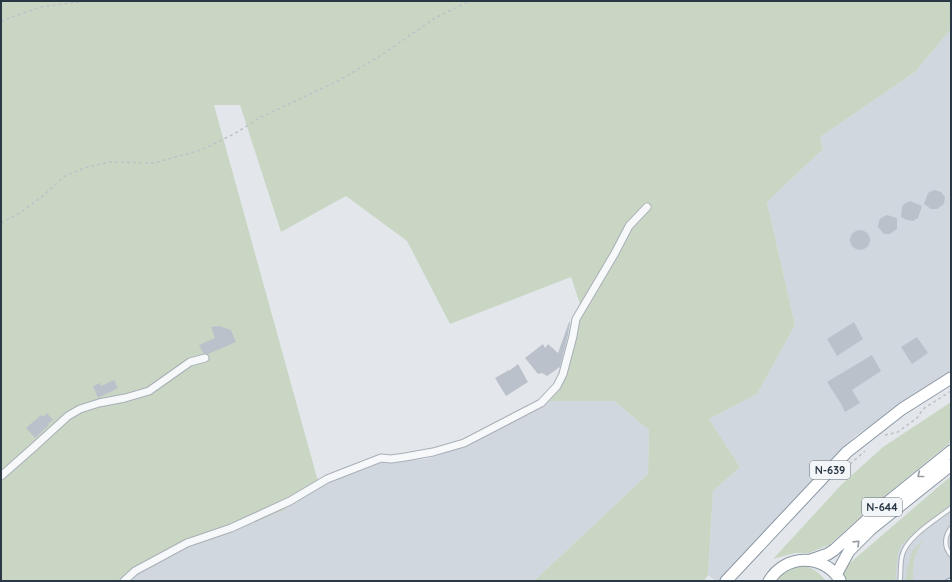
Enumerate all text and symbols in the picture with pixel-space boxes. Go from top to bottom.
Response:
road number: N-639 [810,461,850,479]
one-way arrow [918,471,925,478]
road number: N-644 [862,498,902,516]
one-way arrow [852,540,860,548]

